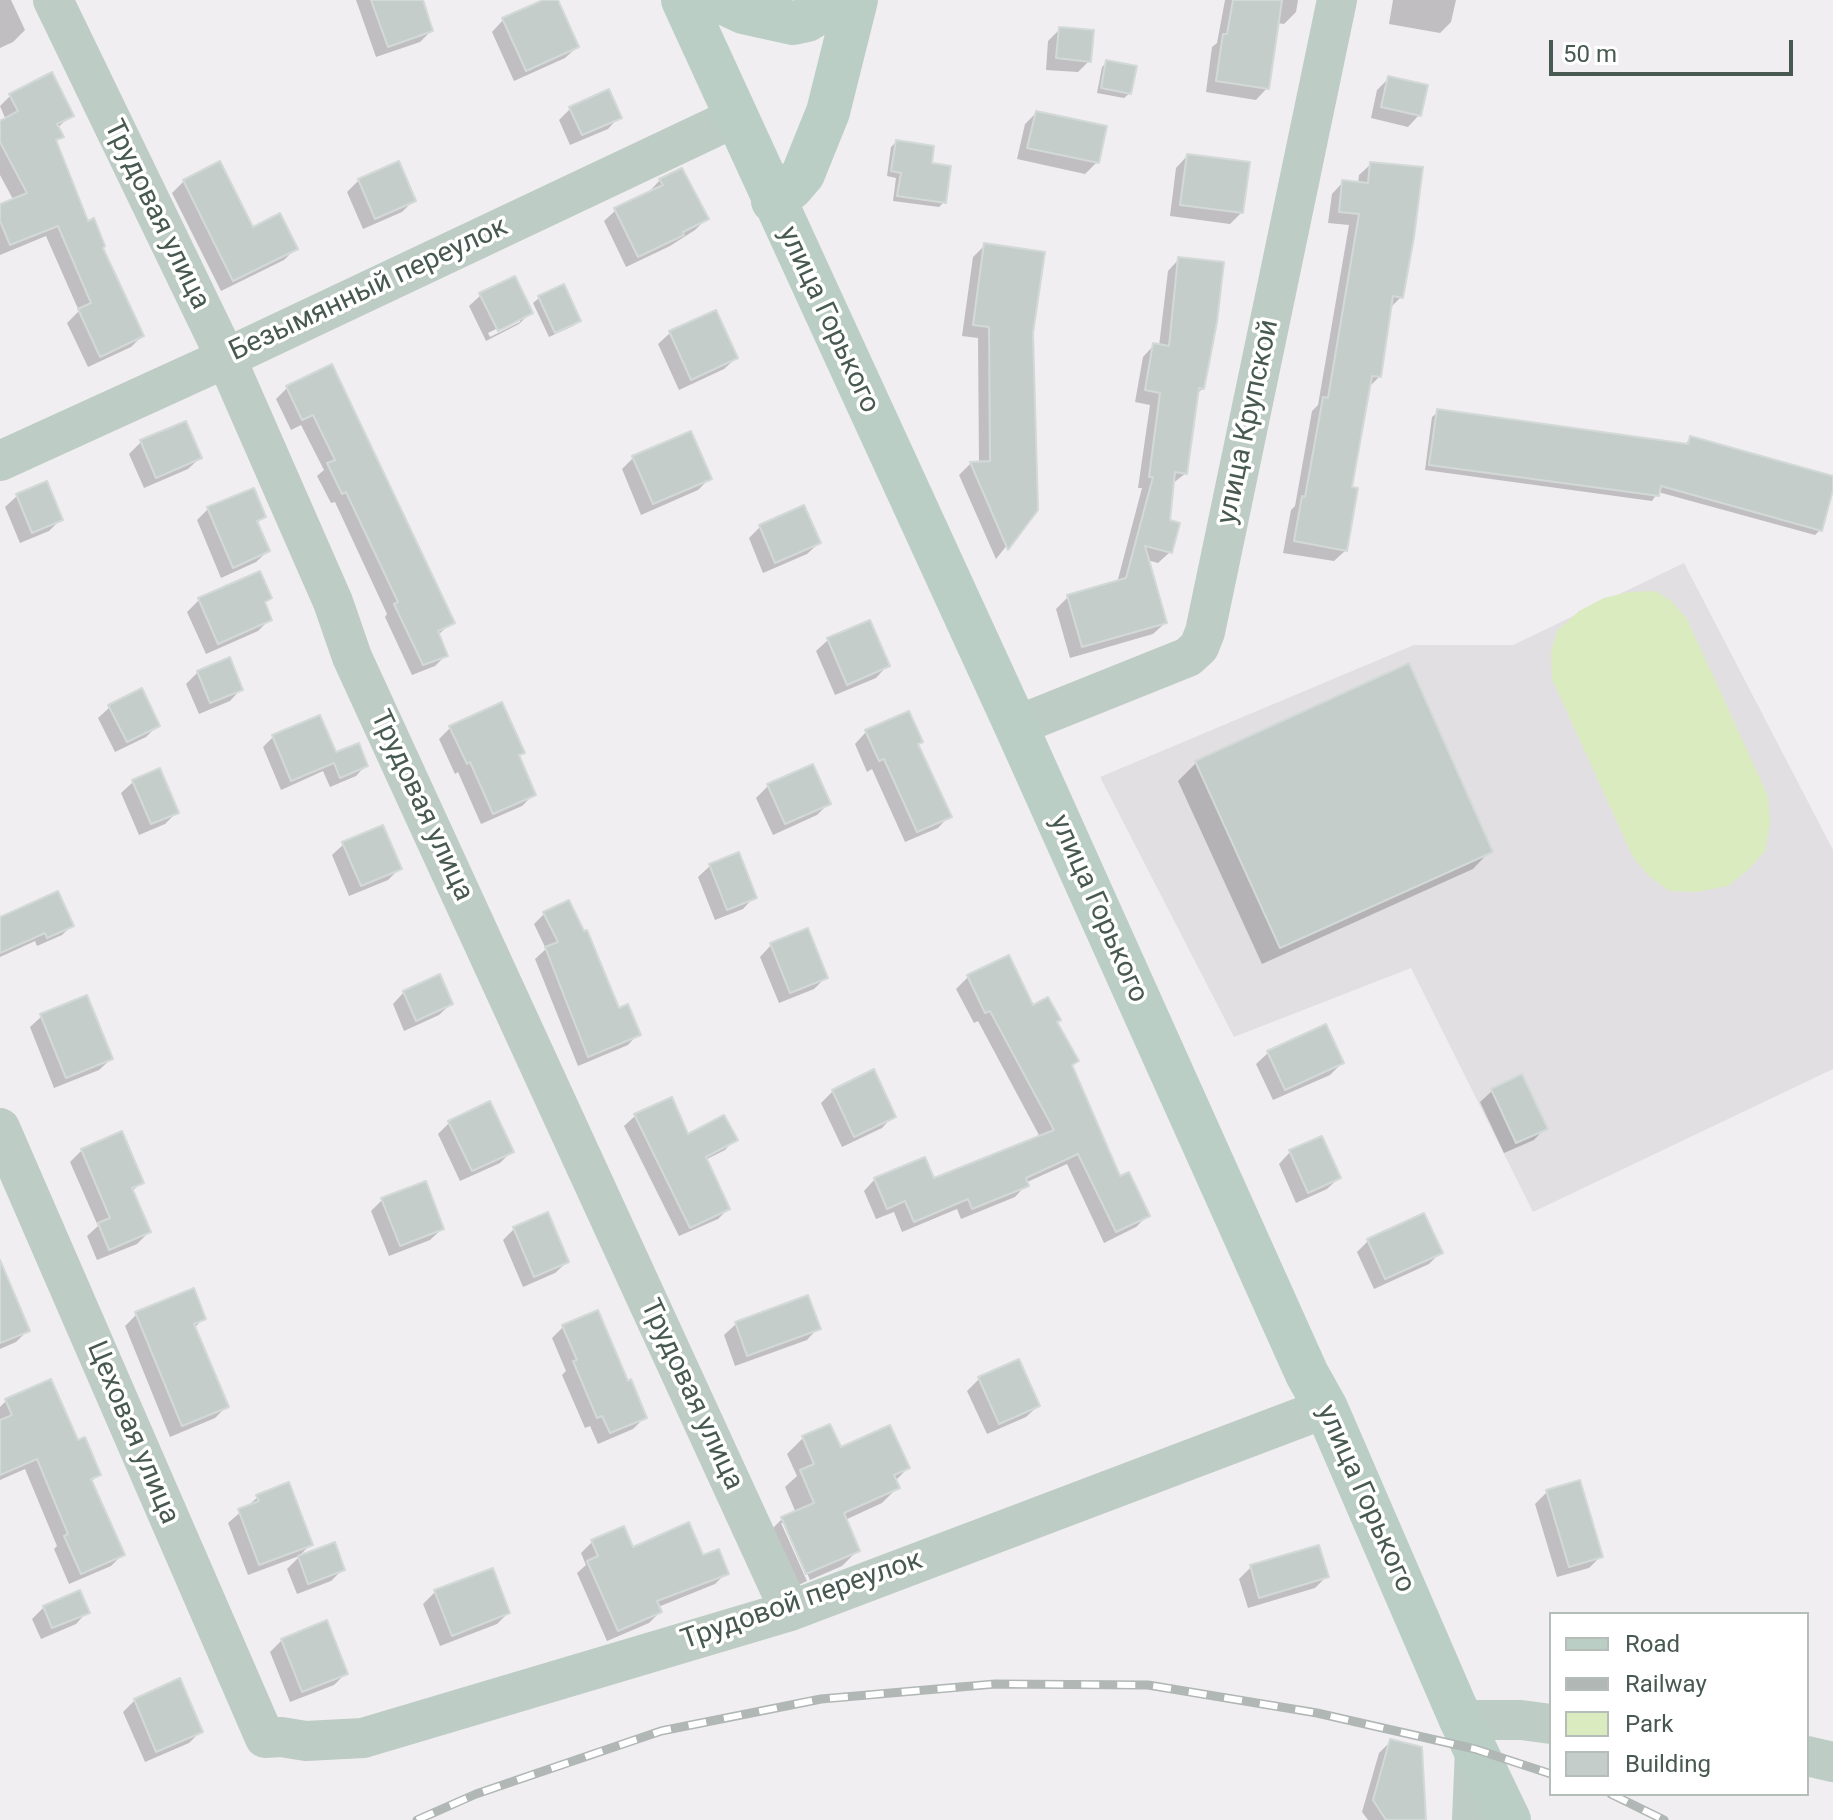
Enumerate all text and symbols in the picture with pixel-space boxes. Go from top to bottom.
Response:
scale bar [1553,24,1797,74]
text: 50 m [1563,40,1617,68]
street label: Трудовая улица [96,115,216,315]
street label: Безымянный переулок [225,211,513,369]
street label: улица Горького [770,221,886,419]
street label: улица Крупской [1211,317,1287,527]
street label: Трудовая улица [362,705,480,907]
street label: улица Горького [1042,810,1154,1008]
street label: Трудовая улица [632,1294,750,1496]
street label: Цеховая улица [78,1337,186,1529]
street label: улица Горького [1309,1400,1421,1598]
street label: Трудовой переулок [677,1544,927,1658]
legend [1549,1612,1809,1796]
text: Road [1625,1630,1680,1658]
text: Railway [1625,1670,1707,1698]
text: Park [1625,1710,1673,1738]
text: Building [1625,1750,1711,1778]

